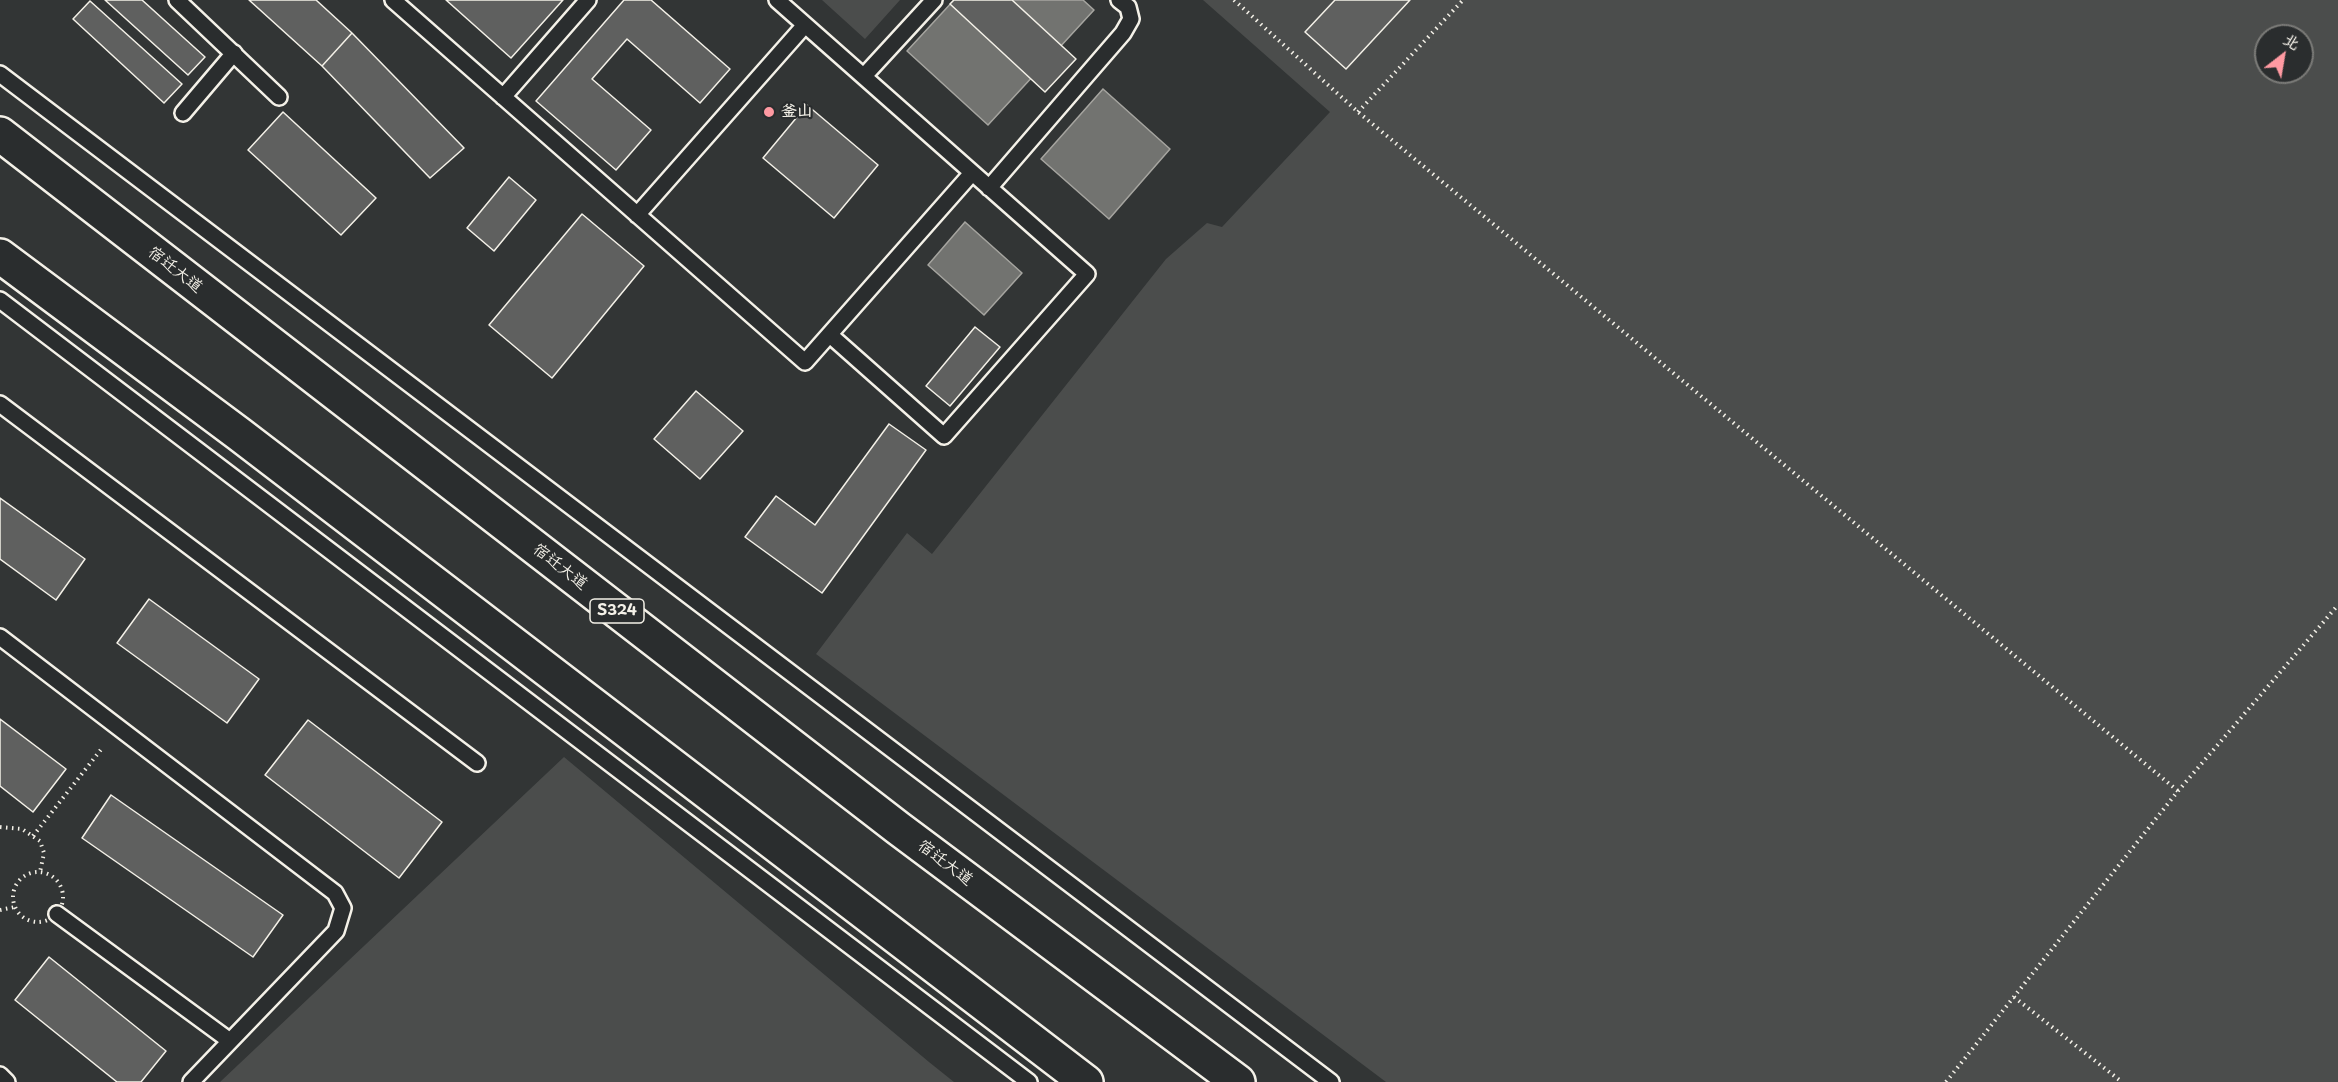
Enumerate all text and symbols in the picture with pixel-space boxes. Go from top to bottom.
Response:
north arrow [2254,24,2314,84]
text: 北 [2279,26,2305,55]
place label: 釜山 [781,102,813,122]
marker: 釜山 [762,105,776,119]
street label: 宿迁大道 [144,243,206,297]
street label: 宿迁大道 [529,540,591,594]
road number: S324 [590,599,644,623]
street label: 宿迁大道 [914,836,976,890]

